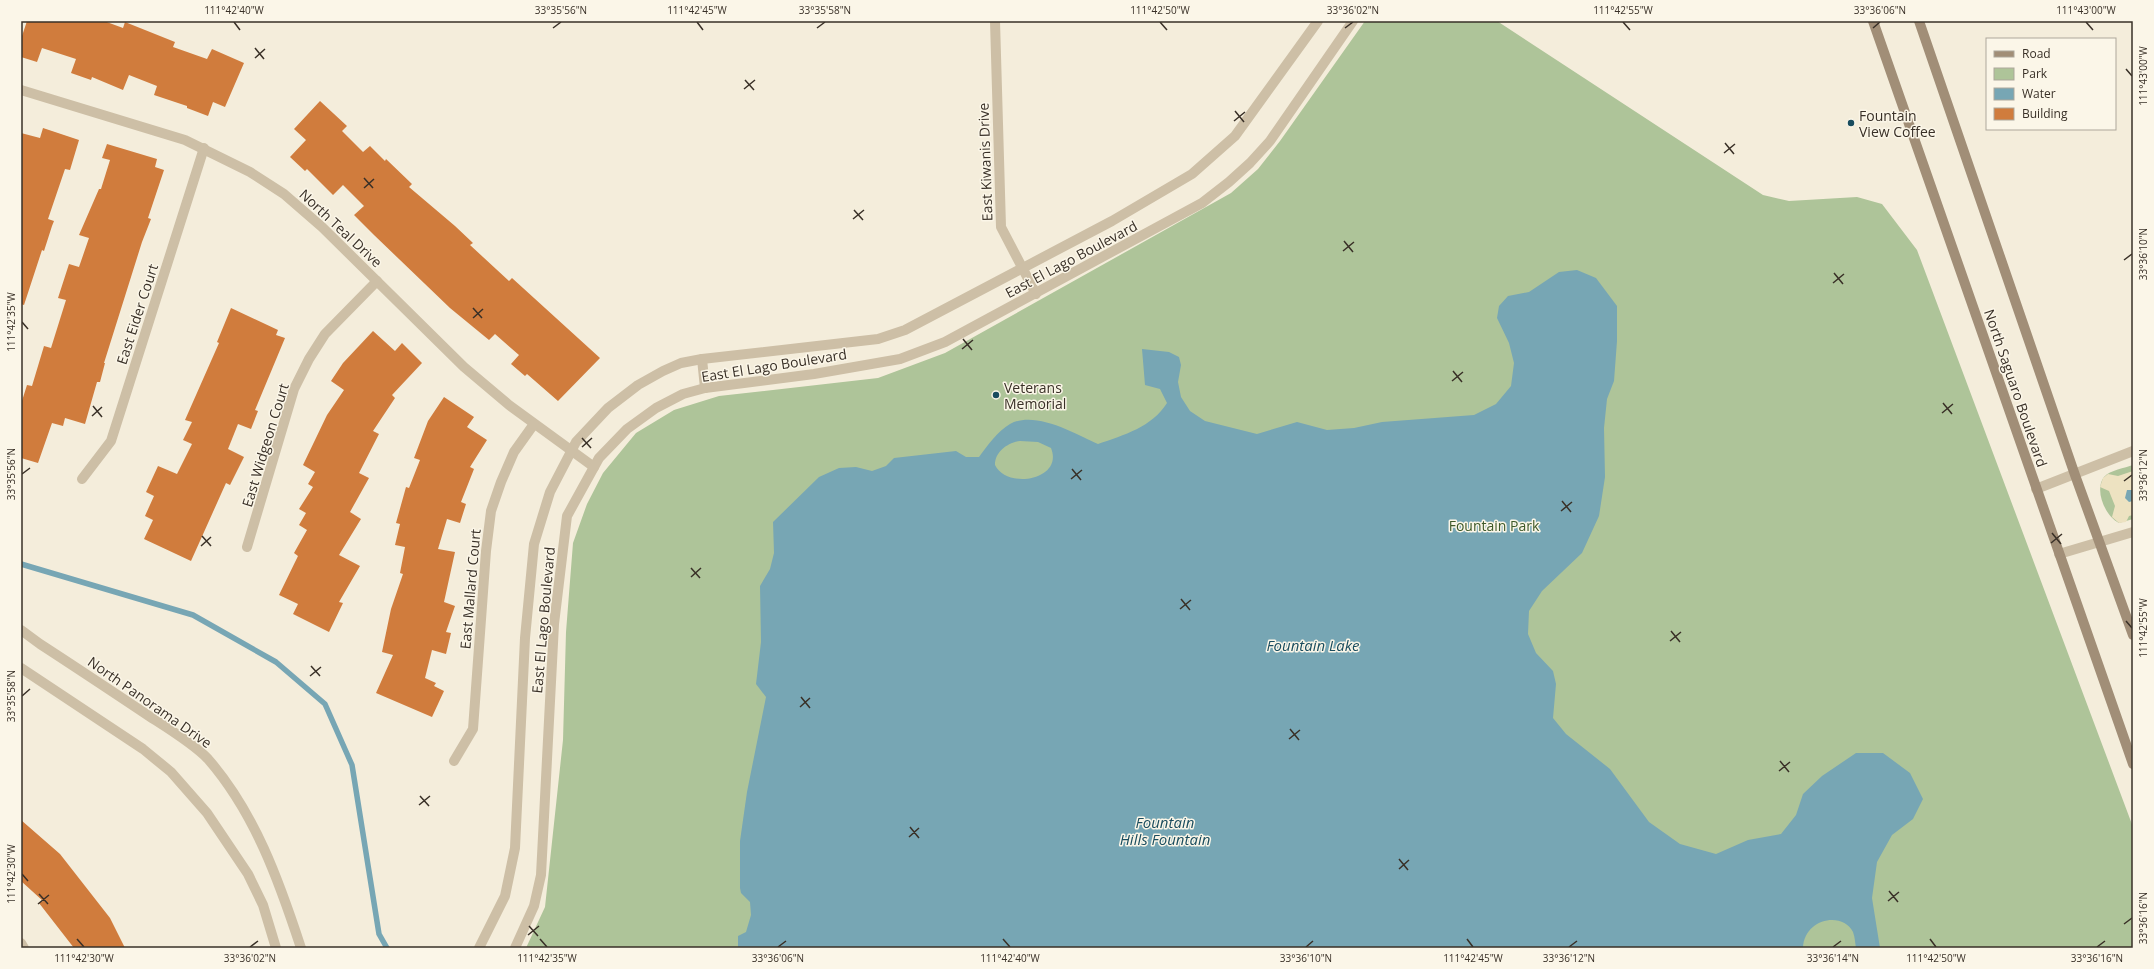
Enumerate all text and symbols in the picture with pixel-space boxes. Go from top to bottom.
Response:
text: 111°42'40"W [204,3,265,17]
text: 33°35'56"N [535,3,587,17]
text: 111°42'45"W [667,3,728,17]
text: 33°35'58"N [799,3,851,17]
text: 111°42'50"W [1130,3,1191,17]
text: 33°36'02"N [1327,3,1379,17]
text: 111°42'55"W [1593,3,1654,17]
text: 33°36'06"N [1854,3,1906,17]
text: 111°43'00"W [2056,3,2117,17]
legend [1986,38,2116,130]
text: Road [2022,45,2051,62]
text: 111°43'00"W [2136,45,2150,106]
text: Park [2022,65,2048,82]
text: Water [2022,85,2056,102]
street label: East Kiwanis Drive [973,102,997,221]
text: Building [2022,105,2068,122]
place label: Fountain View Coffee [1859,106,1936,141]
marker: Fountain View Coffee [1846,118,1856,128]
street label: North Teal Drive [296,185,387,271]
street label: East El Lago Boulevard [1002,216,1140,302]
text: 33°36'10"N [2136,228,2150,280]
street label: East Eider Court [112,261,162,367]
text: 111°42'35"W [4,291,18,352]
street label: North Saguaro Boulevard [1980,307,2052,469]
street label: East El Lago Boulevard [700,344,848,386]
place label: Veterans Memorial [1004,378,1066,413]
street label: East Widgeon Court [237,381,293,509]
marker: Veterans Memorial [991,390,1001,400]
text: 33°35'56"N [4,448,18,500]
text: 33°36'12"N [2136,449,2150,501]
park label: Fountain Park [1449,516,1540,535]
street label: East Mallard Court [455,528,485,650]
street label: East El Lago Boulevard [527,546,559,694]
text: 111°42'55"W [2136,597,2150,658]
water label: Fountain Lake [1266,635,1360,655]
street label: North Panorama Drive [84,652,216,752]
text: 33°35'58"N [4,670,18,722]
water label: Fountain Hills Fountain [1120,812,1210,849]
text: 111°42'30"W [4,843,18,904]
text: 33°36'16"N [2136,892,2150,944]
text: 111°42'30"W [54,951,115,965]
text: 33°36'02"N [224,951,276,965]
text: 111°42'35"W [517,951,578,965]
text: 33°36'06"N [752,951,804,965]
text: 111°42'40"W [980,951,1041,965]
text: 33°36'10"N [1280,951,1332,965]
text: 111°42'45"W [1443,951,1504,965]
text: 33°36'12"N [1543,951,1595,965]
text: 33°36'14"N [1807,951,1859,965]
text: 111°42'50"W [1906,951,1967,965]
text: 33°36'16"N [2071,951,2123,965]

